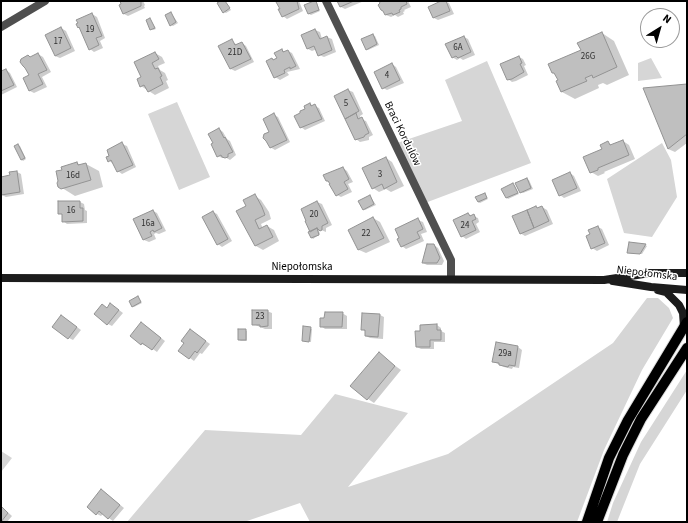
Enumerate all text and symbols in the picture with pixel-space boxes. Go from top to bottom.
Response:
north arrow [640,8,680,48]
text: N [659,11,674,27]
house number: 19 [86,25,94,35]
house number: 17 [54,37,62,47]
house number: 6A [453,43,463,53]
house number: 21D [228,48,242,58]
house number: 26G [581,52,595,62]
house number: 4 [385,71,389,81]
house number: 5 [344,99,348,109]
street label: Braci Kordulów [381,100,423,168]
house number: 3 [378,170,382,180]
house number: 16d [66,171,80,181]
house number: 16 [67,206,75,216]
house number: 20 [310,210,318,220]
house number: 16a [141,219,155,229]
house number: 24 [461,221,469,231]
house number: 22 [362,229,370,239]
street label: Niepołomska [271,261,333,275]
street label: Niepołomska [616,264,678,284]
house number: 23 [256,312,264,322]
house number: 29a [498,349,512,359]

